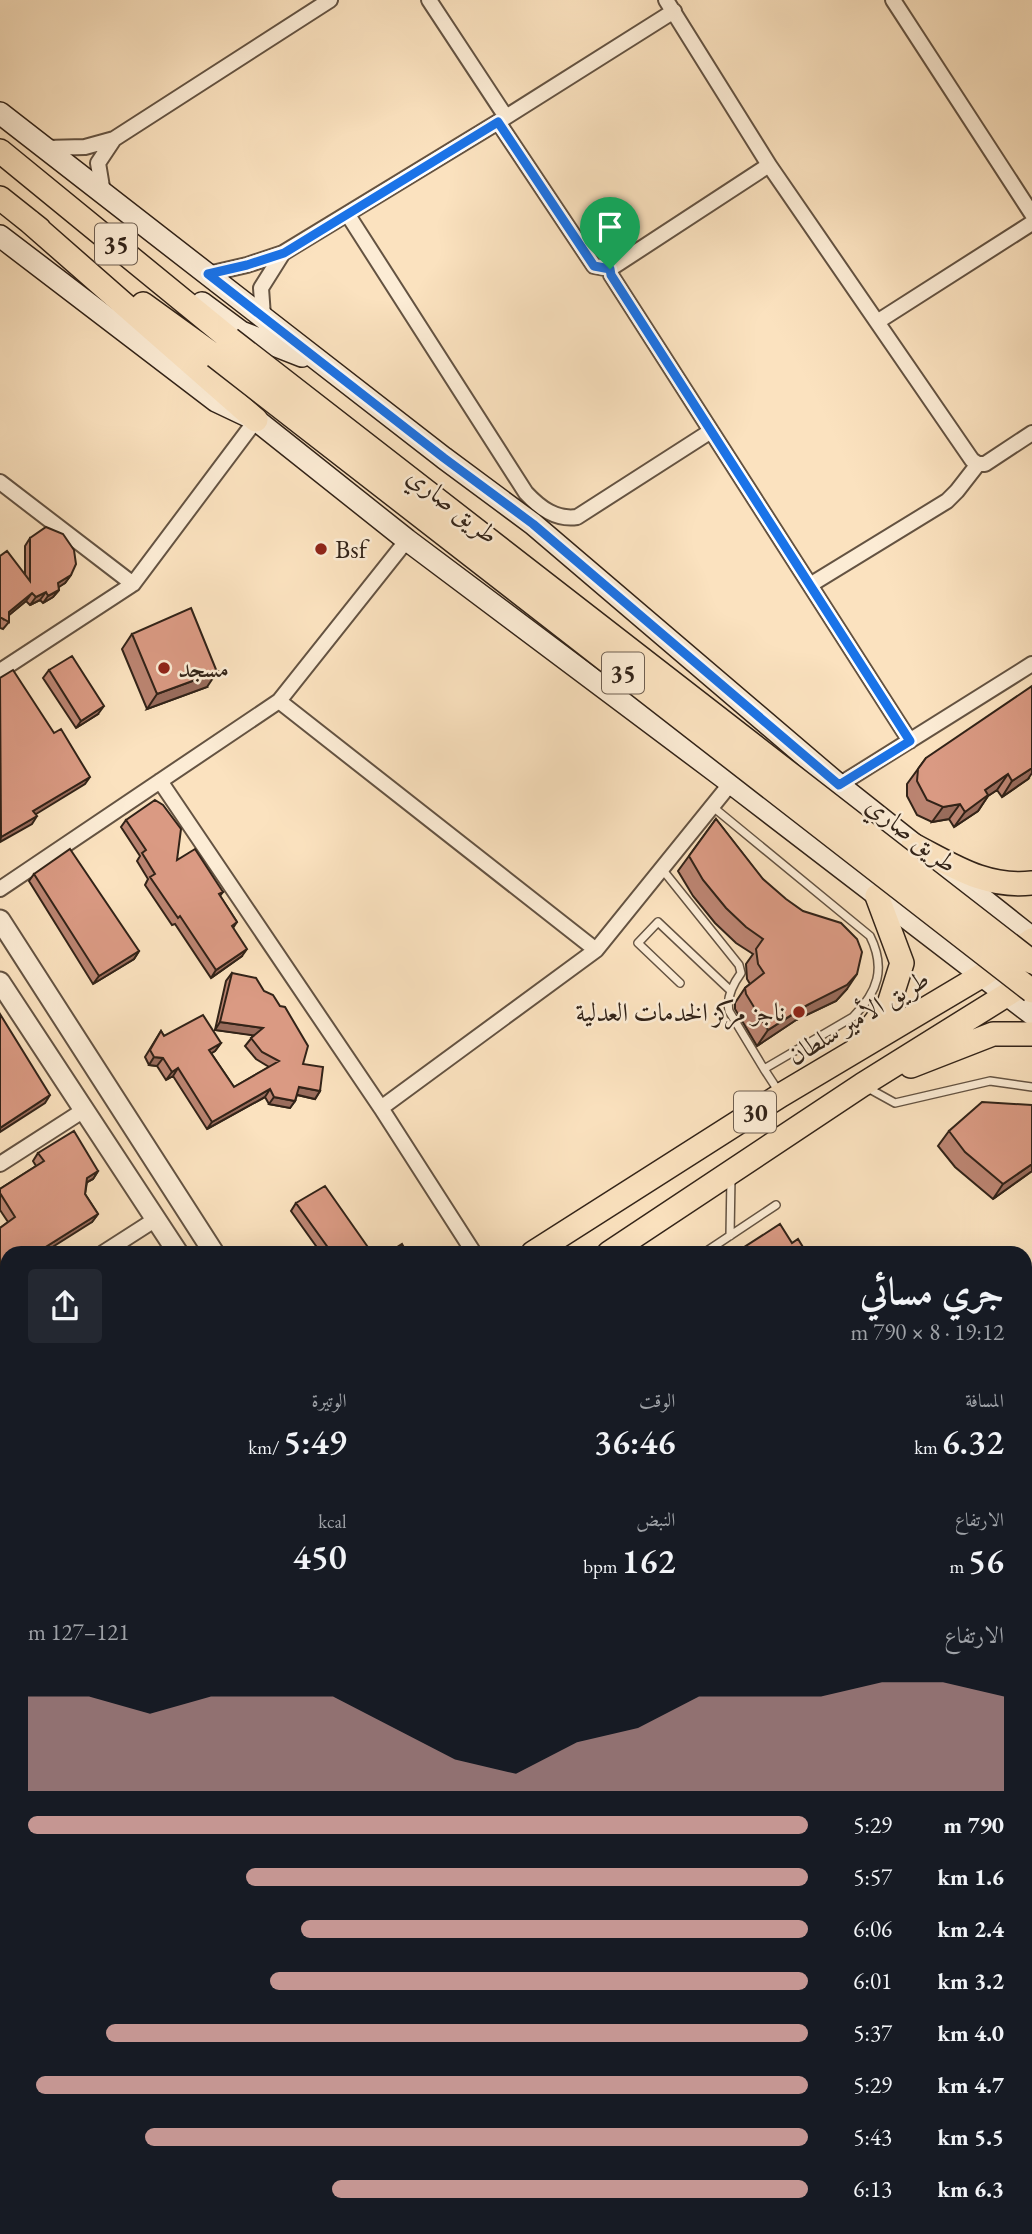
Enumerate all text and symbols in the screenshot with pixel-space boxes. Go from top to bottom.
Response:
pin [580,197,640,269]
icon: arrive [591,208,629,246]
road number: 35 [95,224,137,264]
street label: طريق صاري [398,459,506,555]
place label: Bsf [335,532,370,566]
marker: Bsf [313,541,329,557]
place label: مسجد [178,651,229,685]
road number: 35 [602,652,644,694]
marker: مسجد [156,660,172,676]
street label: طريق صاري [857,788,965,884]
street label: طريق الأمير سلطان [780,960,935,1073]
place label: ناجز مركز الخدمات العدلية [575,995,785,1030]
marker: ناجز مركز الخدمات العدلية [791,1004,807,1020]
road number: 30 [734,1092,776,1132]
text: جري مسائي [860,1266,1004,1315]
button: share [28,1269,102,1343]
text: 19:12 · 8 × 790 m [851,1317,1004,1347]
text: الوتيرة [312,1388,347,1413]
text: الوقت [639,1388,675,1413]
text: المسافة [965,1388,1004,1413]
text: 5:49 [283,1419,347,1464]
text: 36:46 [594,1419,675,1464]
text: 6.32 [942,1419,1004,1464]
text: /km [248,1435,283,1460]
text: km [914,1435,942,1460]
text: النبض [636,1507,675,1532]
text: الارتفاع [955,1507,1004,1532]
text: kcal [318,1509,347,1534]
text: 450 [293,1534,347,1579]
text: 162 [621,1538,675,1583]
text: 56 [968,1538,1004,1583]
text: bpm [583,1554,621,1579]
text: m [949,1554,968,1579]
text: 121–127 m [28,1617,129,1647]
text: الارتفاع [944,1620,1004,1650]
text: 5:29 [853,1810,892,1840]
text: 790 m [943,1810,1004,1840]
text: 5:57 [853,1862,892,1892]
text: 1.6 km [937,1862,1004,1892]
text: 6:06 [853,1914,892,1944]
text: 2.4 km [937,1914,1004,1944]
text: 6:01 [853,1966,892,1996]
text: 3.2 km [937,1966,1004,1996]
text: 5:37 [853,2018,892,2048]
text: 4.0 km [937,2018,1004,2048]
text: 5:29 [853,2070,892,2100]
text: 4.7 km [937,2070,1004,2100]
text: 5:43 [853,2122,892,2152]
text: 5.5 km [937,2122,1004,2152]
text: 6:13 [853,2174,892,2204]
text: 6.3 km [937,2174,1004,2204]

